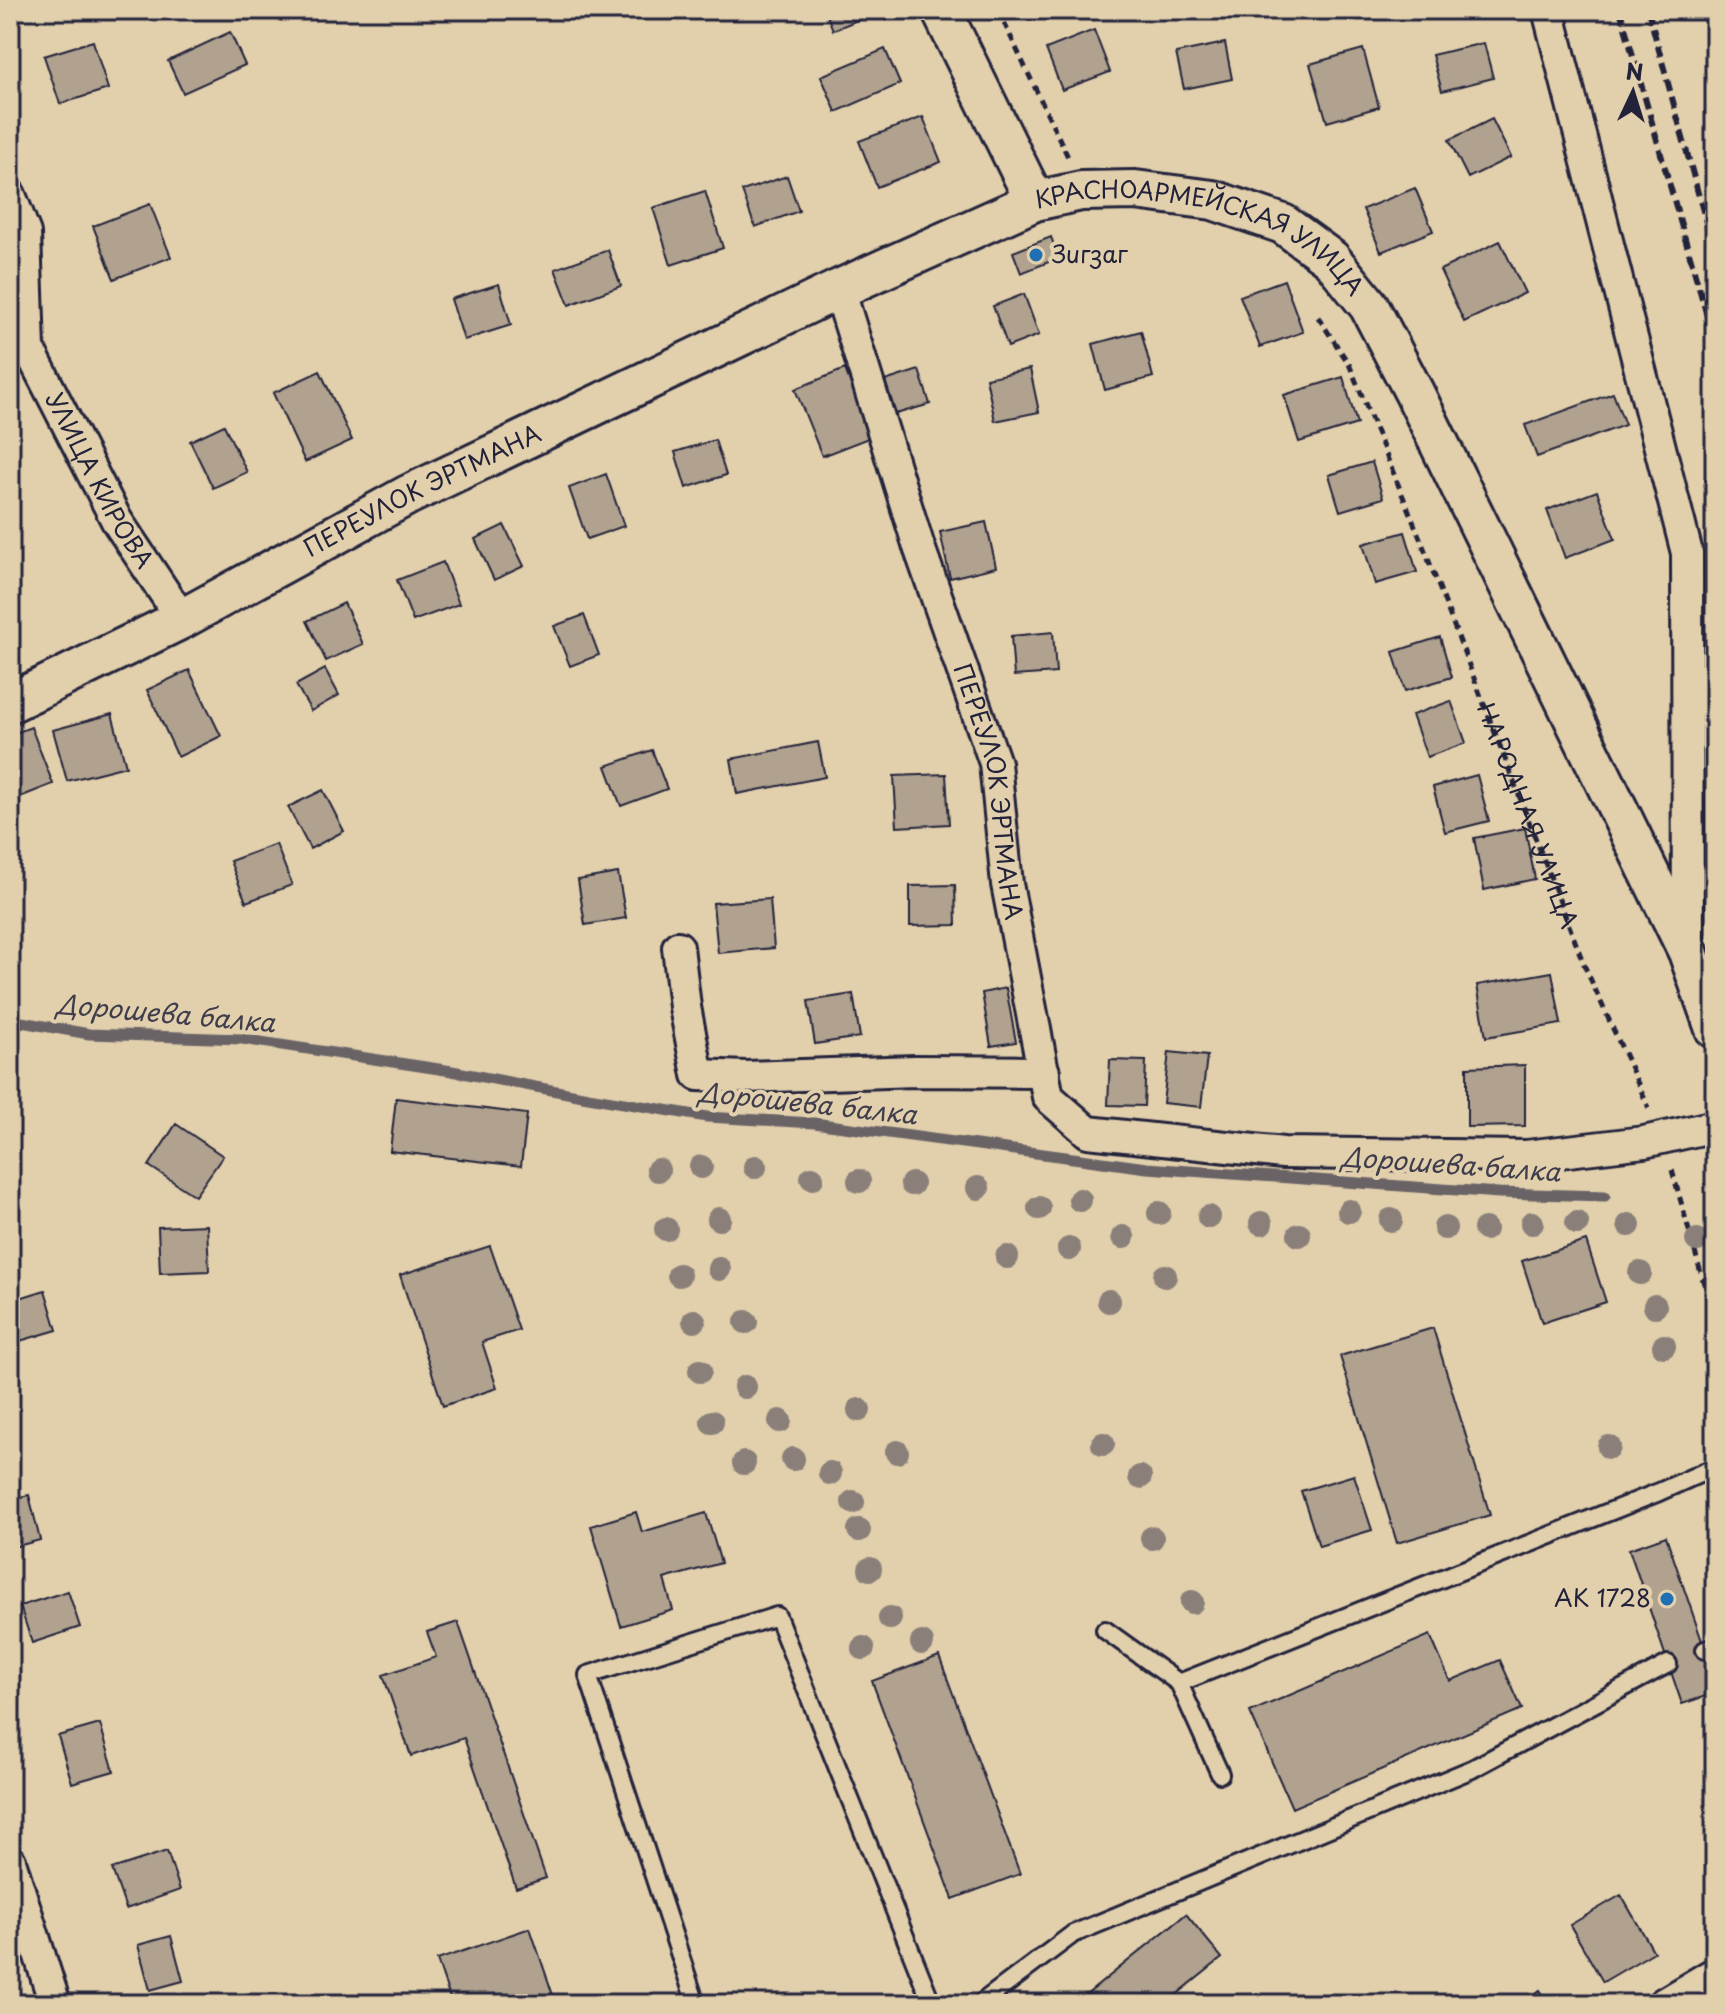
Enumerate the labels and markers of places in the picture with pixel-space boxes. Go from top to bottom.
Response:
place label: Зигзаг [1052,235,1128,271]
marker: Зигзаг [1027,246,1045,264]
place label: АК 1728 [1554,1579,1651,1615]
marker: АК 1728 [1658,1590,1676,1608]

